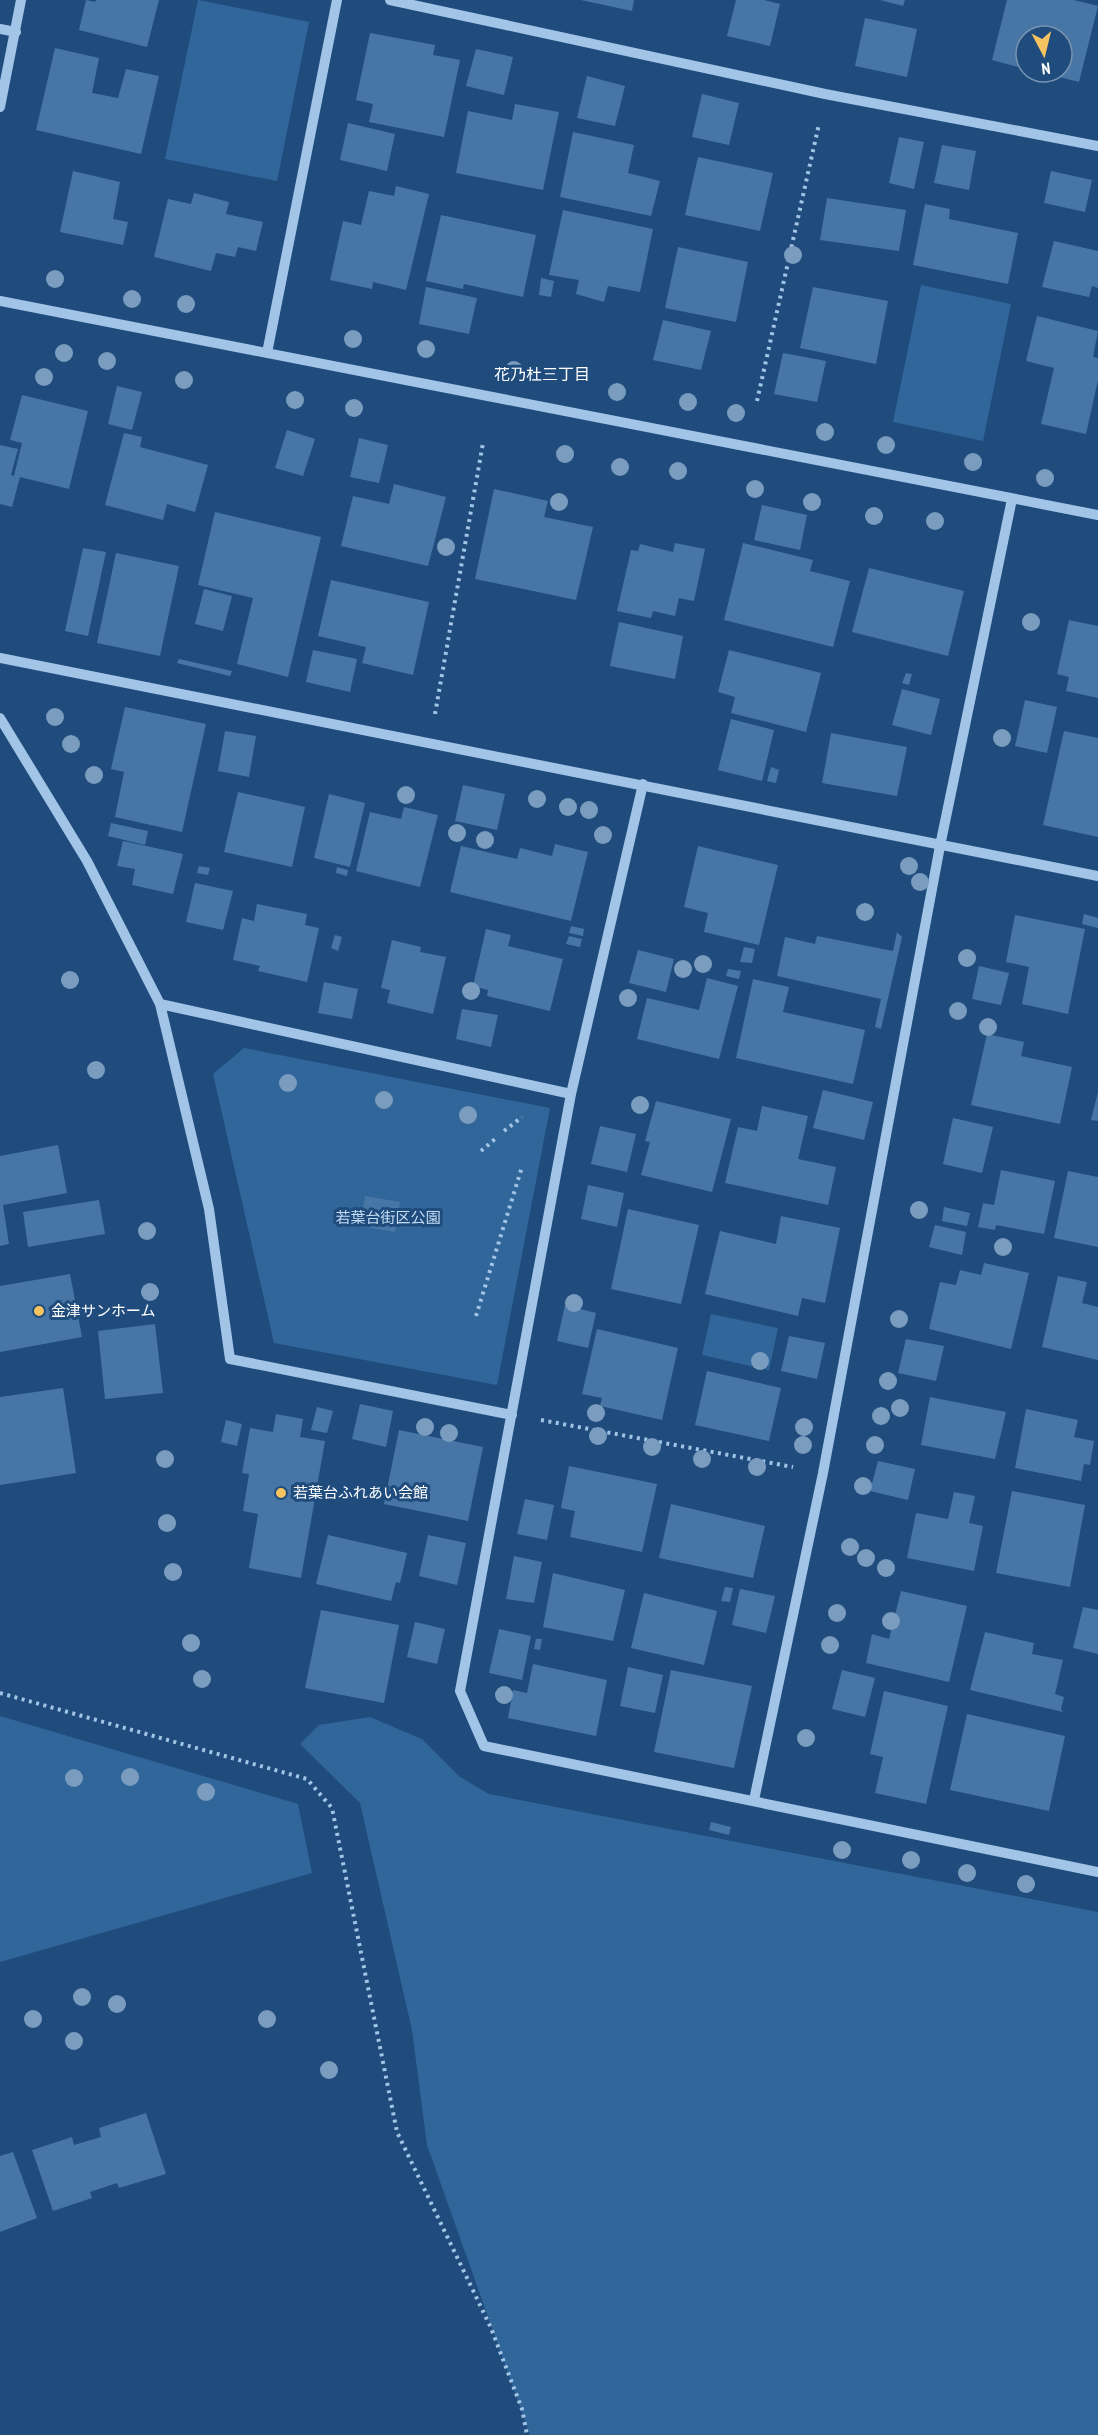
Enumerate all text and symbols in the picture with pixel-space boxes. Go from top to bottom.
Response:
north arrow [1014,24,1074,84]
text: N [1040,58,1051,79]
district label: 花乃杜三丁目 [494,364,590,384]
park label: 若葉台街区公園 [335,1208,441,1227]
place label: 金津サンホーム [51,1301,156,1320]
marker: 金津サンホーム [32,1304,46,1318]
place label: 若葉台ふれあい会館 [293,1483,428,1502]
marker: 若葉台ふれあい会館 [274,1486,288,1500]

